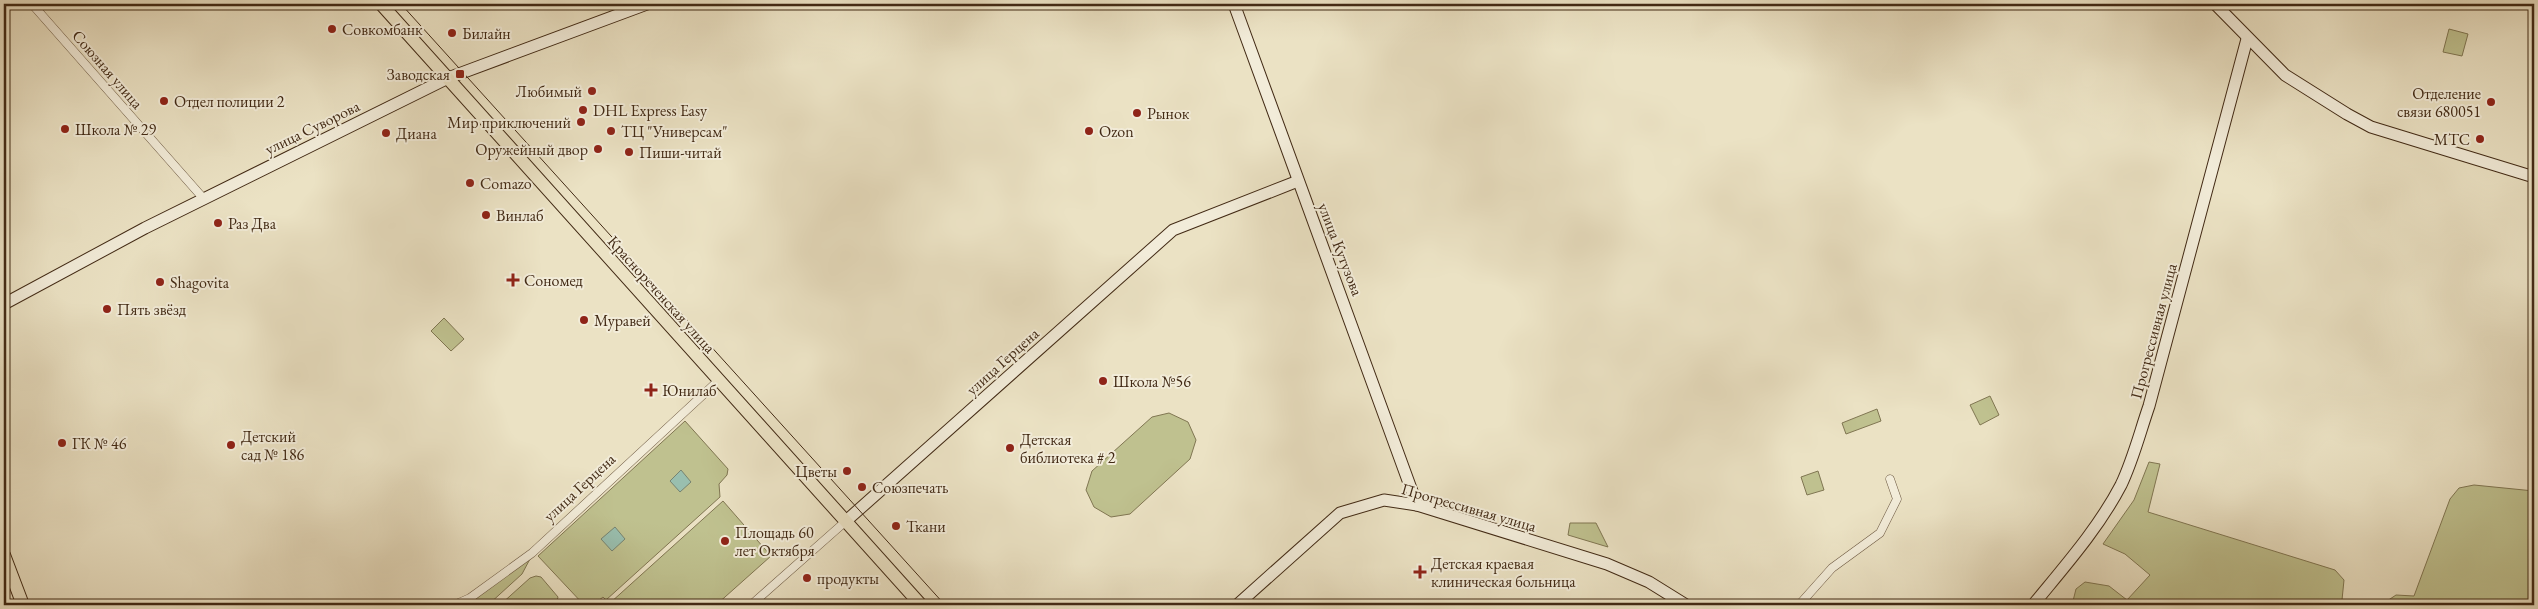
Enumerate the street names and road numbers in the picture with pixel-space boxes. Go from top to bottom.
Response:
street label: Союзная улица [68,25,148,114]
street label: улица Суворова [261,95,364,159]
street label: улица Кутузова [1313,200,1368,299]
street label: Краснореченская улица [603,231,721,358]
street label: Прогрессивная улица [2125,260,2182,401]
street label: улица Герцена [961,323,1044,400]
street label: улица Герцена [539,448,620,526]
street label: Прогрессивная улица [1399,478,1539,537]

